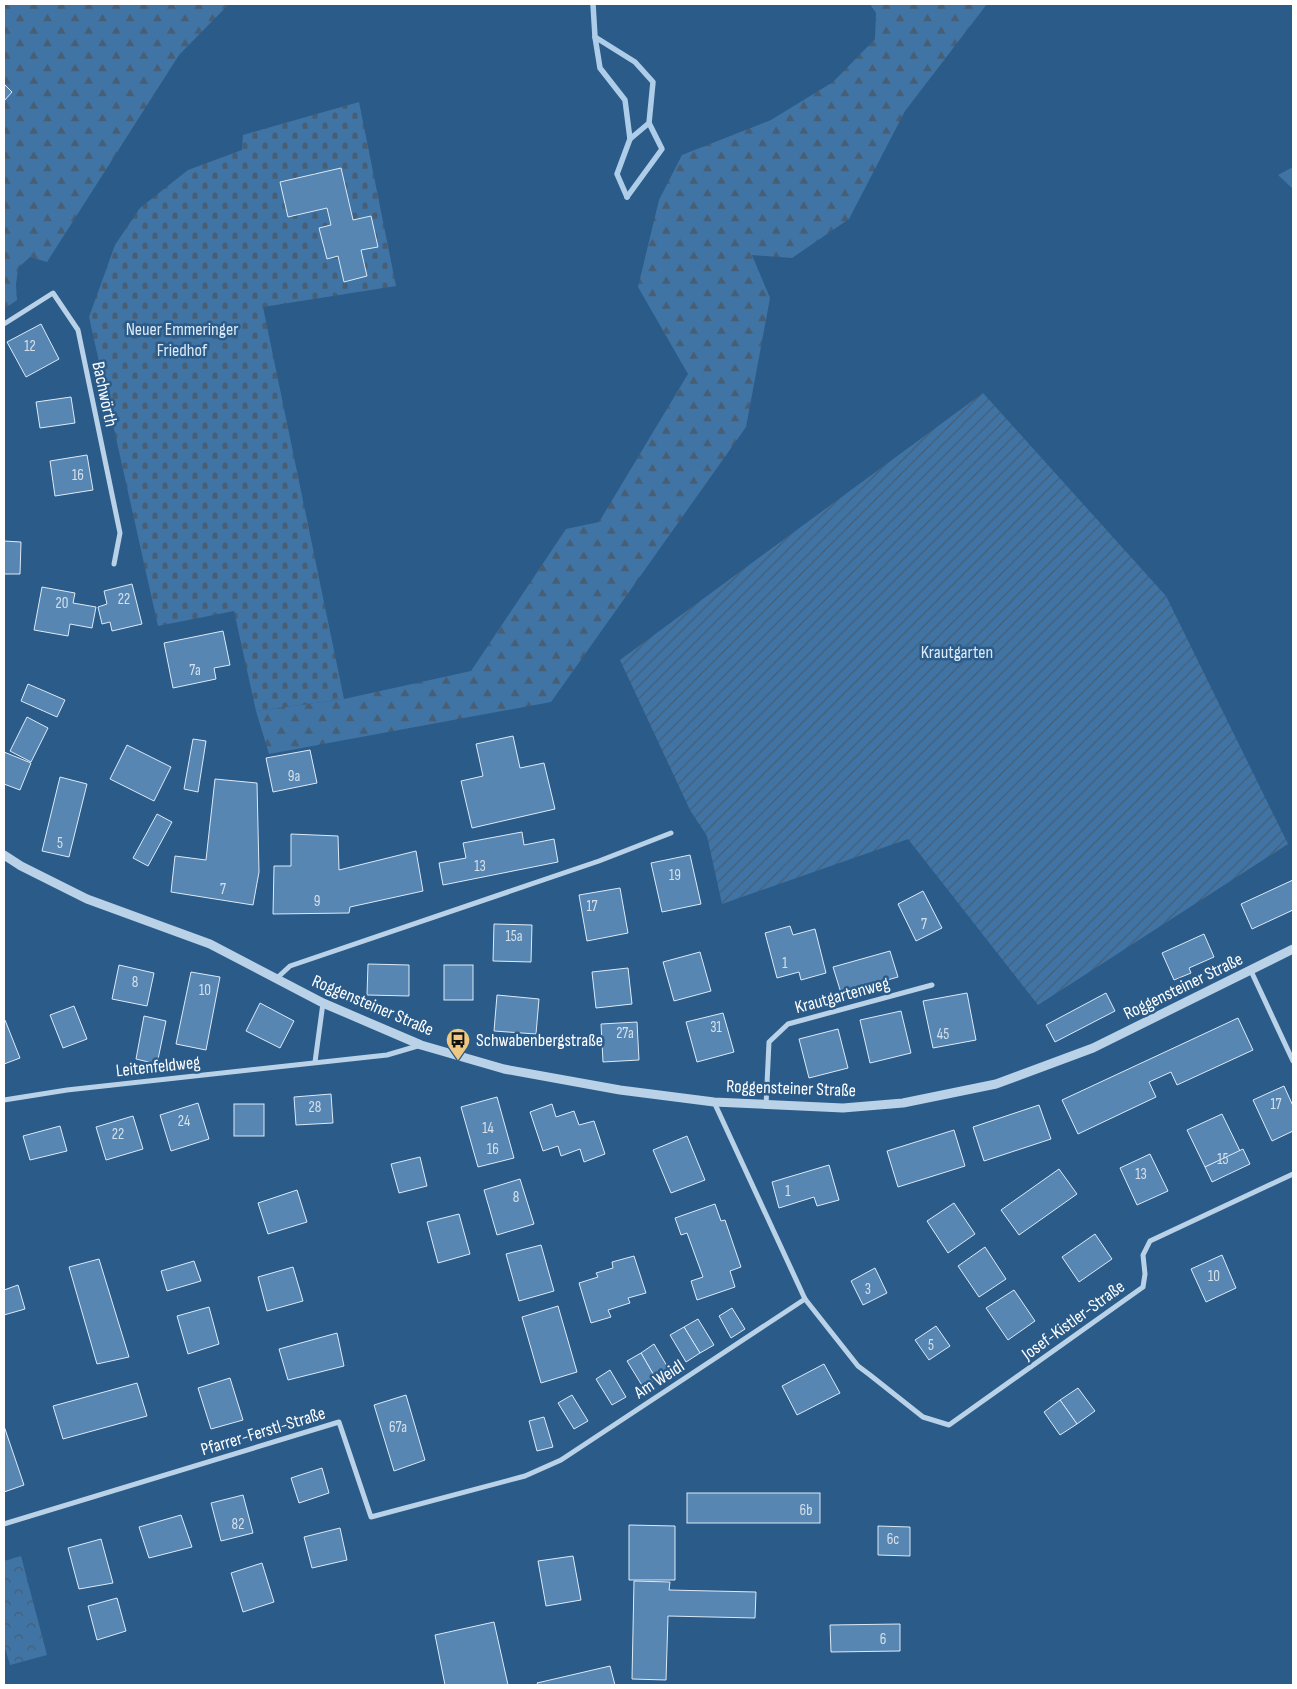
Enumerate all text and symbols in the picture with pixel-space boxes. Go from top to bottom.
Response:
park label: Neuer Emmeringer Friedhof [126,319,238,361]
house number: 12 [24,337,36,356]
street label: Bachwörth [87,360,122,429]
house number: 16 [72,466,84,485]
house number: 22 [118,590,130,609]
house number: 20 [56,594,68,613]
park label: Krautgarten [921,642,993,663]
house number: 7a [189,661,201,680]
house number: 9a [288,767,300,786]
house number: 5 [57,834,63,853]
house number: 13 [474,857,486,876]
house number: 19 [669,866,681,885]
house number: 7 [220,880,226,899]
house number: 9 [314,892,320,911]
house number: 17 [586,897,598,916]
house number: 7 [921,915,927,934]
house number: 15a [505,927,523,946]
street label: Roggensteiner Straße [1120,949,1246,1024]
house number: 1 [782,954,788,973]
street label: Roggensteiner Straße [309,970,437,1041]
house number: 8 [132,973,138,992]
street label: Krautgartenweg [793,973,892,1018]
house number: 10 [199,981,211,1000]
house number: 31 [710,1018,723,1037]
house number: 27a [616,1024,634,1043]
house number: 45 [937,1025,949,1044]
bus stop icon: Schwabenbergstraße [445,1027,471,1061]
place label: Schwabenbergstraße [476,1030,603,1051]
street label: Leitenfeldweg [115,1052,201,1081]
street label: Roggensteiner Straße [726,1076,856,1101]
house number: 17 [1270,1095,1282,1114]
house number: 28 [309,1098,321,1117]
house number: 24 [178,1112,190,1131]
house number: 14 [482,1119,494,1138]
house number: 22 [112,1125,124,1144]
house number: 16 [487,1140,499,1159]
house number: 15 [1217,1150,1229,1169]
house number: 13 [1135,1165,1147,1184]
house number: 1 [785,1182,791,1201]
house number: 8 [513,1188,519,1207]
house number: 10 [1208,1267,1220,1286]
street label: Josef-Kistler-Straße [1017,1276,1129,1365]
house number: 3 [865,1280,871,1299]
house number: 5 [928,1336,934,1355]
street label: Am Weidl [630,1356,688,1404]
street label: Pfarrer-Ferstl-Straße [198,1403,328,1460]
house number: 67a [389,1418,407,1437]
house number: 6b [800,1501,812,1520]
house number: 82 [232,1515,244,1534]
house number: 6c [887,1530,899,1549]
house number: 6 [880,1630,886,1649]

